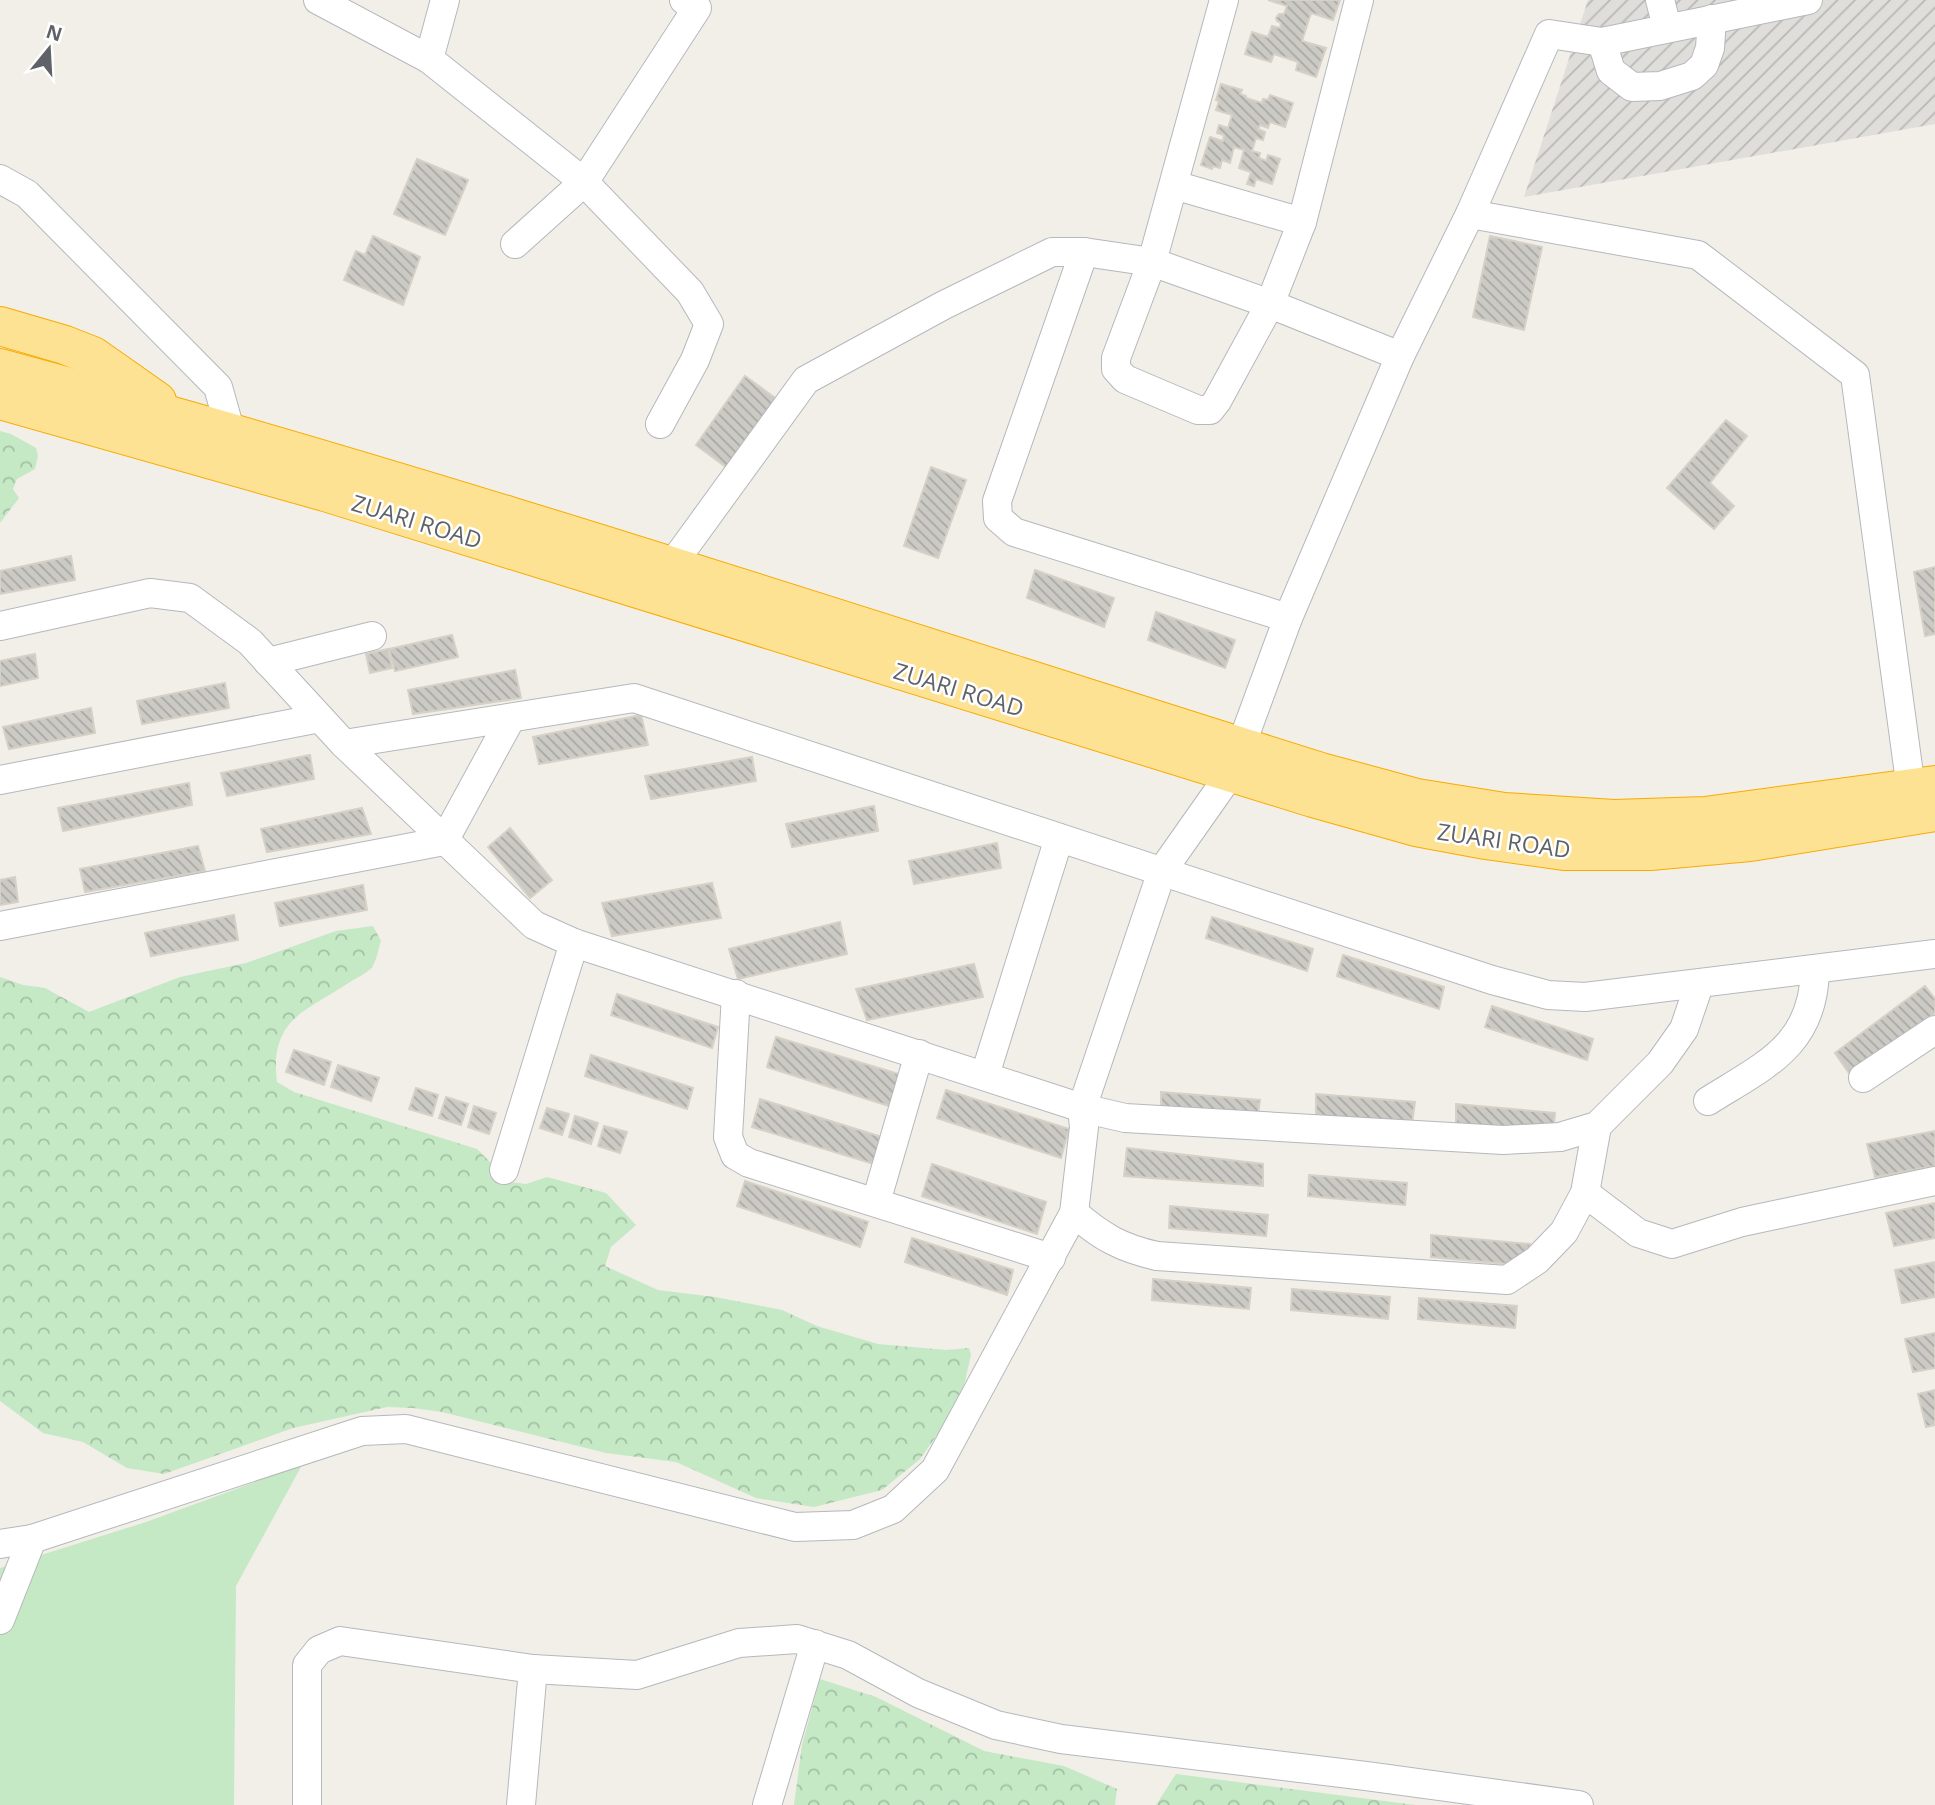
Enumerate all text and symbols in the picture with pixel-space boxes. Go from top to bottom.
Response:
north arrow [14,14,84,84]
text: N [43,18,66,48]
street label: ZUARI ROAD [348,486,486,556]
street label: ZUARI ROAD [890,654,1028,724]
street label: ZUARI ROAD [1435,815,1573,865]

